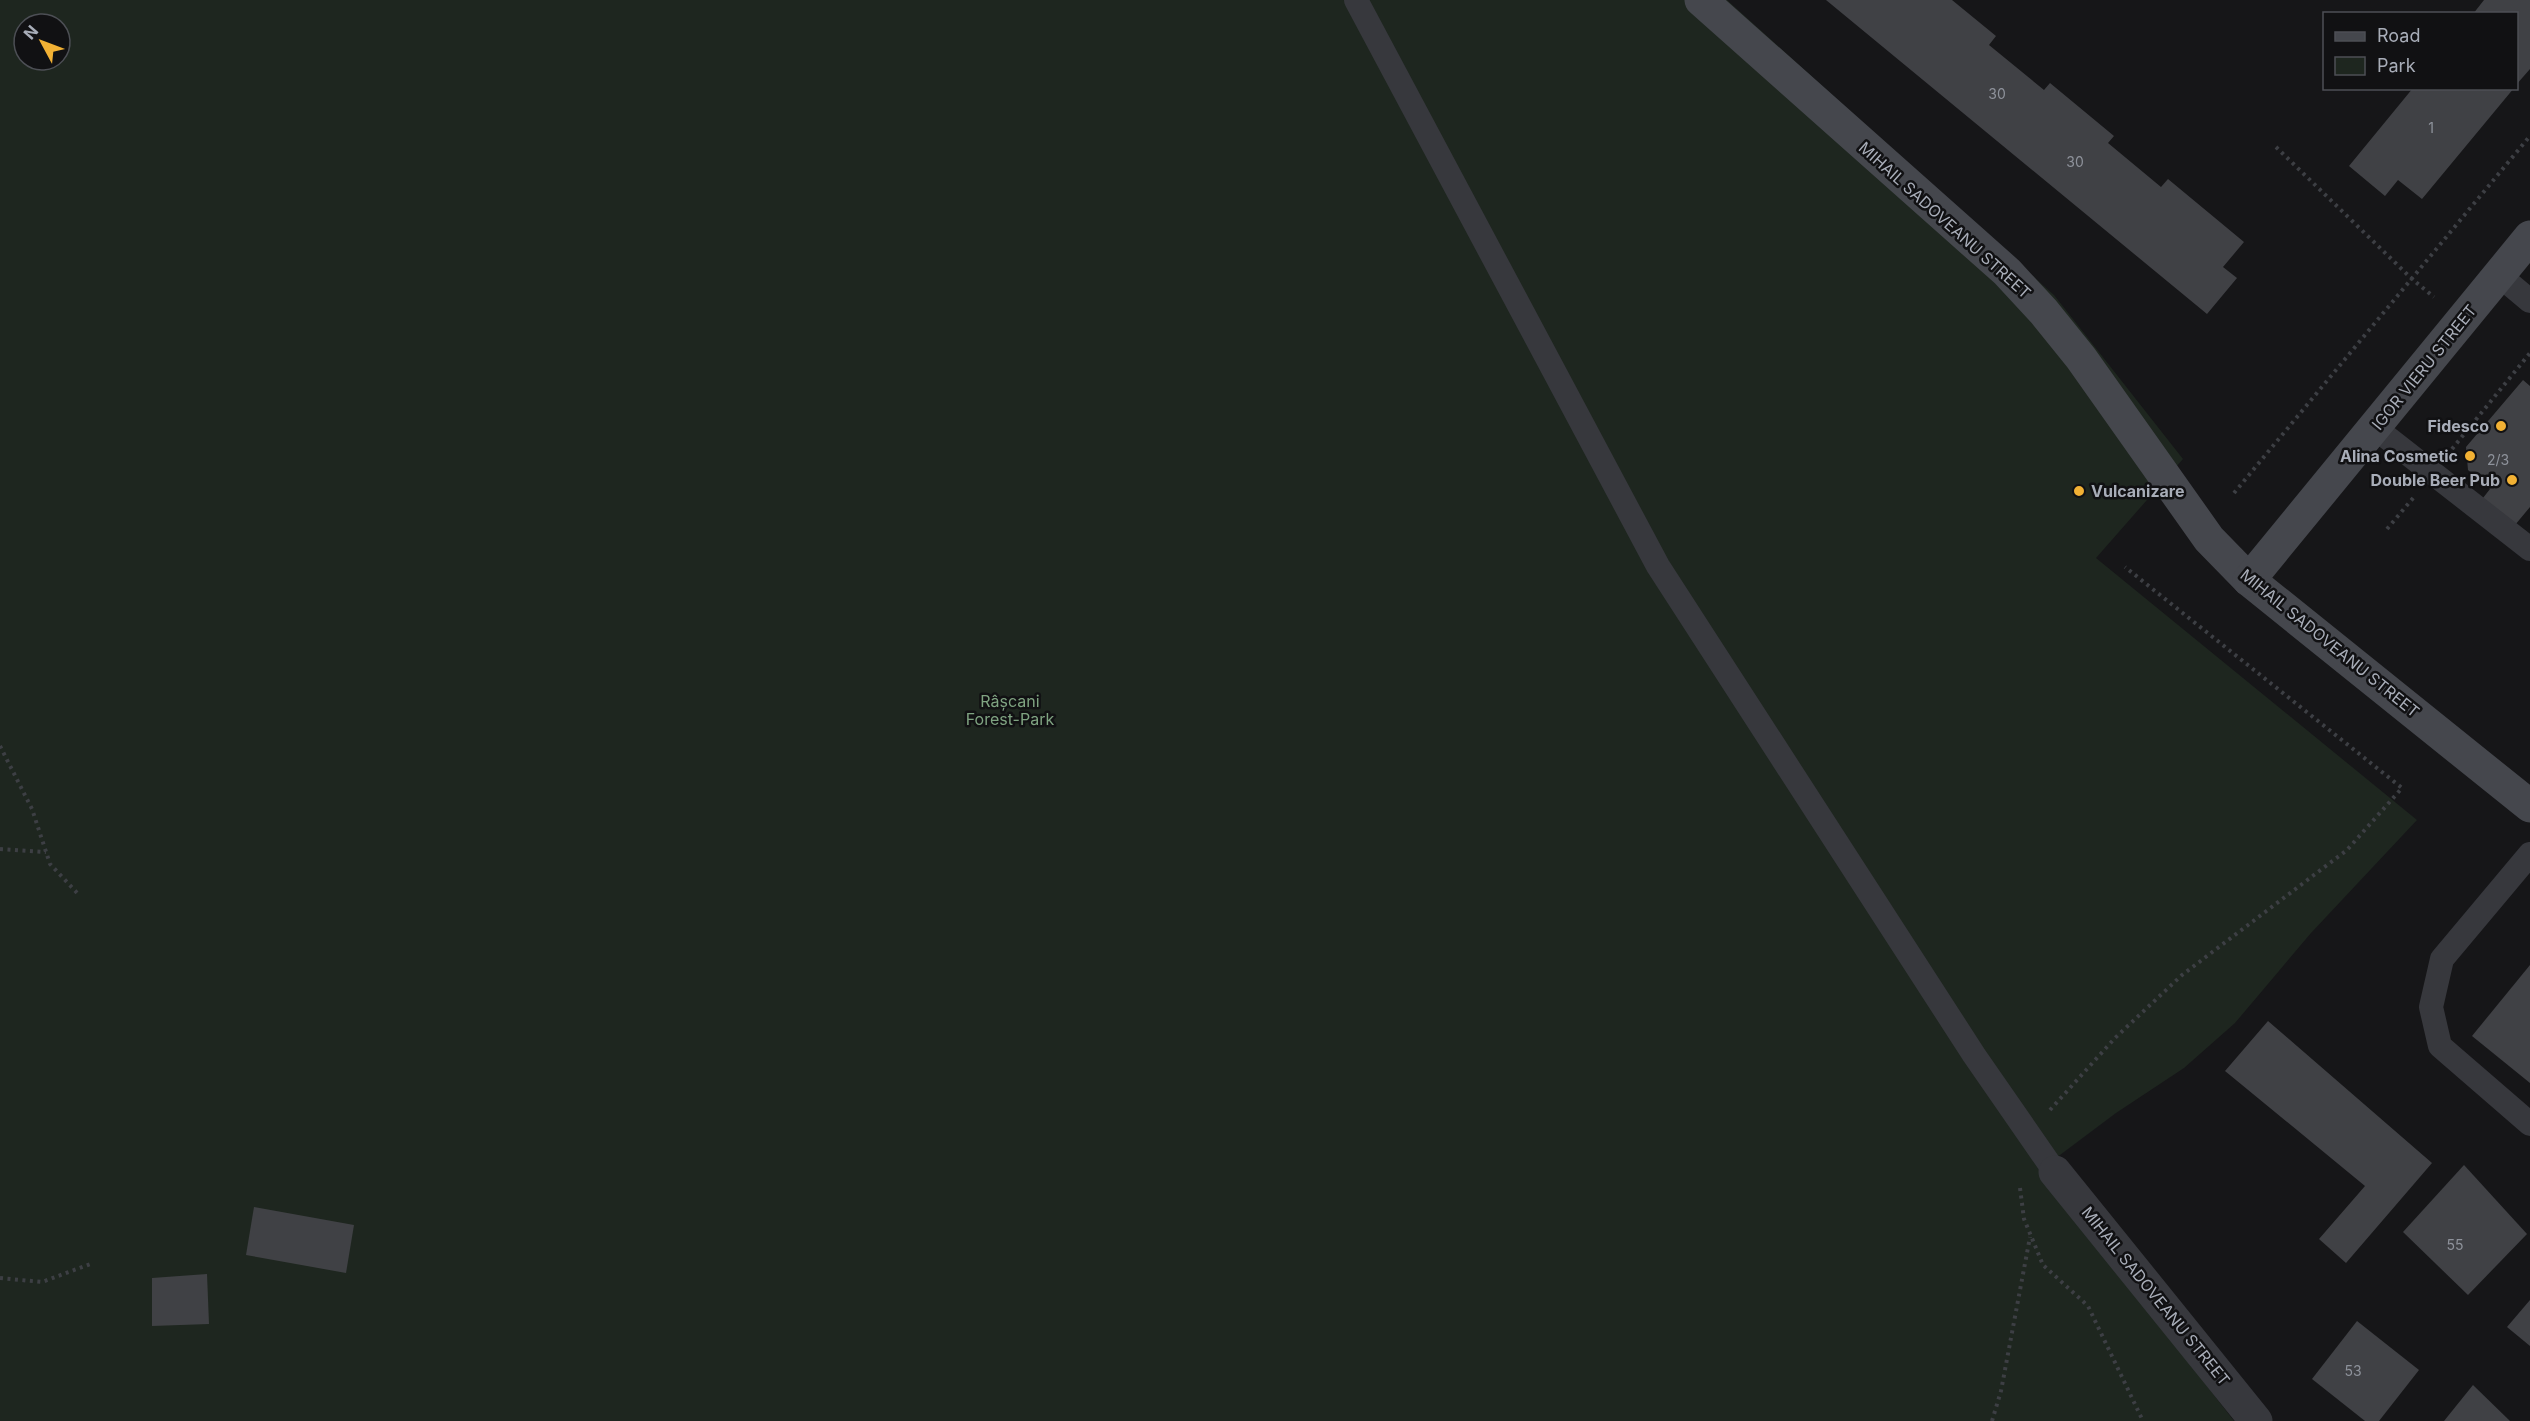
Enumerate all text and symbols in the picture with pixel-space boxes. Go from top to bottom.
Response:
north arrow [12,12,72,72]
legend [2323,12,2518,90]
text: N [19,21,42,43]
text: Road [2377,25,2420,46]
text: Park [2377,55,2416,76]
house number: 30 [1988,85,2006,102]
house number: 1 [2428,119,2434,136]
street label: MIHAIL SADOVEANU STREET [1855,137,2035,303]
house number: 30 [2066,153,2084,170]
street label: IGOR VIERU STREET [2367,300,2481,434]
place label: Fidesco [2427,416,2489,436]
marker: Fidesco [2494,419,2508,433]
place label: Alina Cosmetic [2340,446,2458,466]
marker: Alina Cosmetic [2463,449,2477,463]
house number: 2/3 [2487,451,2509,468]
place label: Double Beer Pub [2371,470,2500,490]
marker: Double Beer Pub [2505,473,2519,487]
place label: Vulcanizare [2091,481,2185,501]
marker: Vulcanizare [2072,484,2086,498]
street label: MIHAIL SADOVEANU STREET [2236,565,2424,721]
park label: Râșcani Forest-Park [966,691,1054,729]
street label: MIHAIL SADOVEANU STREET [2078,1202,2234,1390]
house number: 55 [2446,1236,2464,1253]
house number: 53 [2344,1362,2362,1379]

